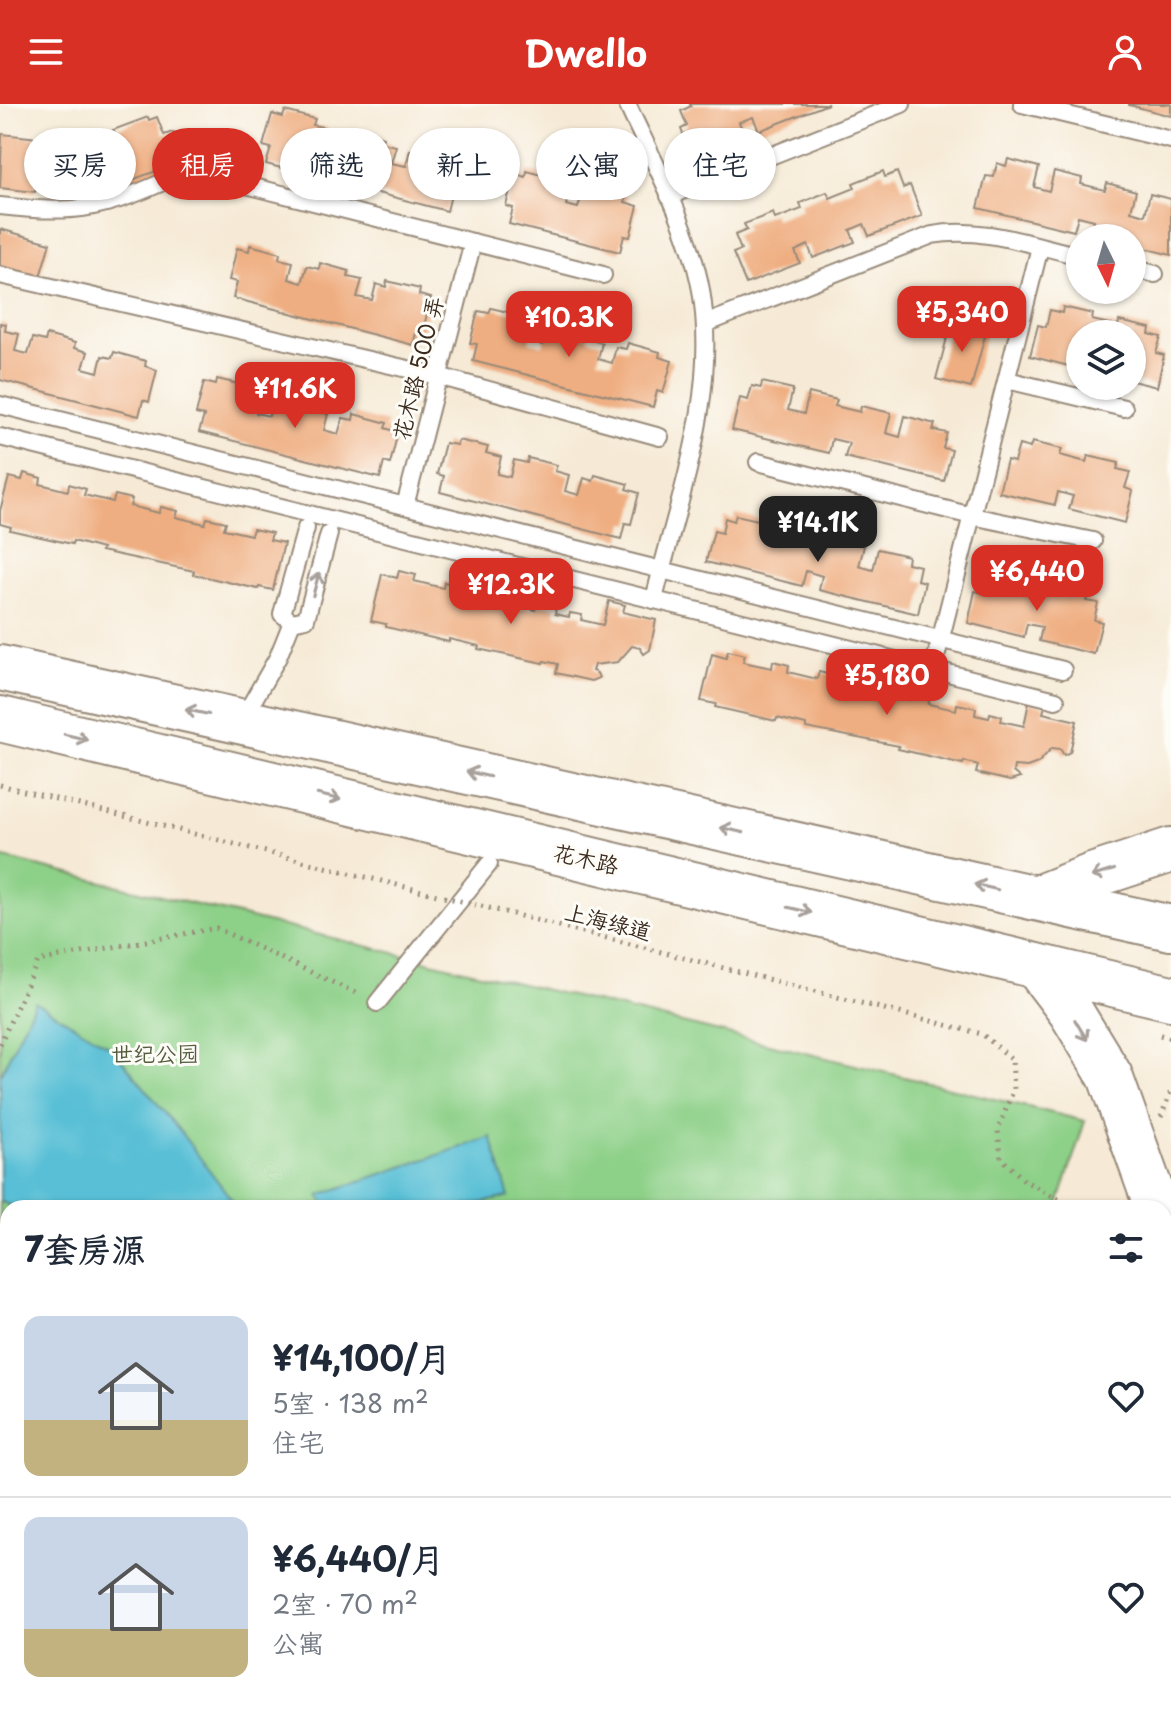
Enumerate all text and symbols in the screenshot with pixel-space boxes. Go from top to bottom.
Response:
text: Dwello [524,25,647,79]
icon: menu [24,30,68,74]
icon: person [1103,30,1147,74]
chip: 买房 [24,128,136,200]
chip: 租房 [152,128,264,200]
chip: 筛选 [280,128,392,200]
chip: 新上 [408,128,520,200]
chip: 公寓 [536,128,648,200]
chip: 住宅 [664,128,776,200]
north arrow [1066,224,1146,304]
map controls [1066,224,1146,400]
pin: ¥5,340 [897,286,1027,354]
pin: ¥10.3K [504,291,634,359]
street label: 花木路 500 弄 [383,292,450,443]
text: ¥5,340 [915,292,1009,331]
text: ¥10.3K [524,297,614,336]
button: layers [1066,320,1146,400]
pin: ¥11.6K [230,362,360,430]
text: ¥11.6K [253,368,337,407]
pin: ¥14.1K [753,496,883,564]
text: ¥14.1K [777,502,859,541]
pin: ¥6,440 [972,545,1102,613]
text: ¥6,440 [989,551,1085,590]
pin: ¥12.3K [446,558,576,626]
text: ¥12.3K [467,564,555,603]
one-way arrow [309,571,324,597]
pin: ¥5,180 [822,649,952,717]
text: ¥5,180 [844,655,930,694]
one-way arrow [184,704,210,719]
one-way arrow [62,730,88,745]
one-way arrow [466,766,491,781]
one-way arrow [315,791,341,806]
one-way arrow [719,822,745,837]
street label: 花木路 [550,834,622,881]
one-way arrow [1091,866,1116,881]
one-way arrow [973,879,999,894]
street label: 上海绿道 [562,894,655,947]
one-way arrow [786,903,812,918]
one-way arrow [1074,1018,1090,1041]
park label: 世纪公园 [111,1036,199,1069]
text: 7套房源 [24,1222,146,1274]
icon: filters [1104,1226,1148,1270]
text: ¥14,100/月 [272,1331,452,1383]
icon: home [88,1348,184,1444]
icon: heart [1104,1374,1148,1418]
text: 5室 · 138 m² [272,1383,429,1422]
text: 住宅 [272,1422,324,1461]
text: ¥6,440/月 [272,1532,445,1584]
icon: home [88,1549,184,1645]
icon: heart [1104,1575,1148,1619]
text: 2室 · 70 m² [272,1584,418,1623]
text: 公寓 [272,1623,324,1662]

